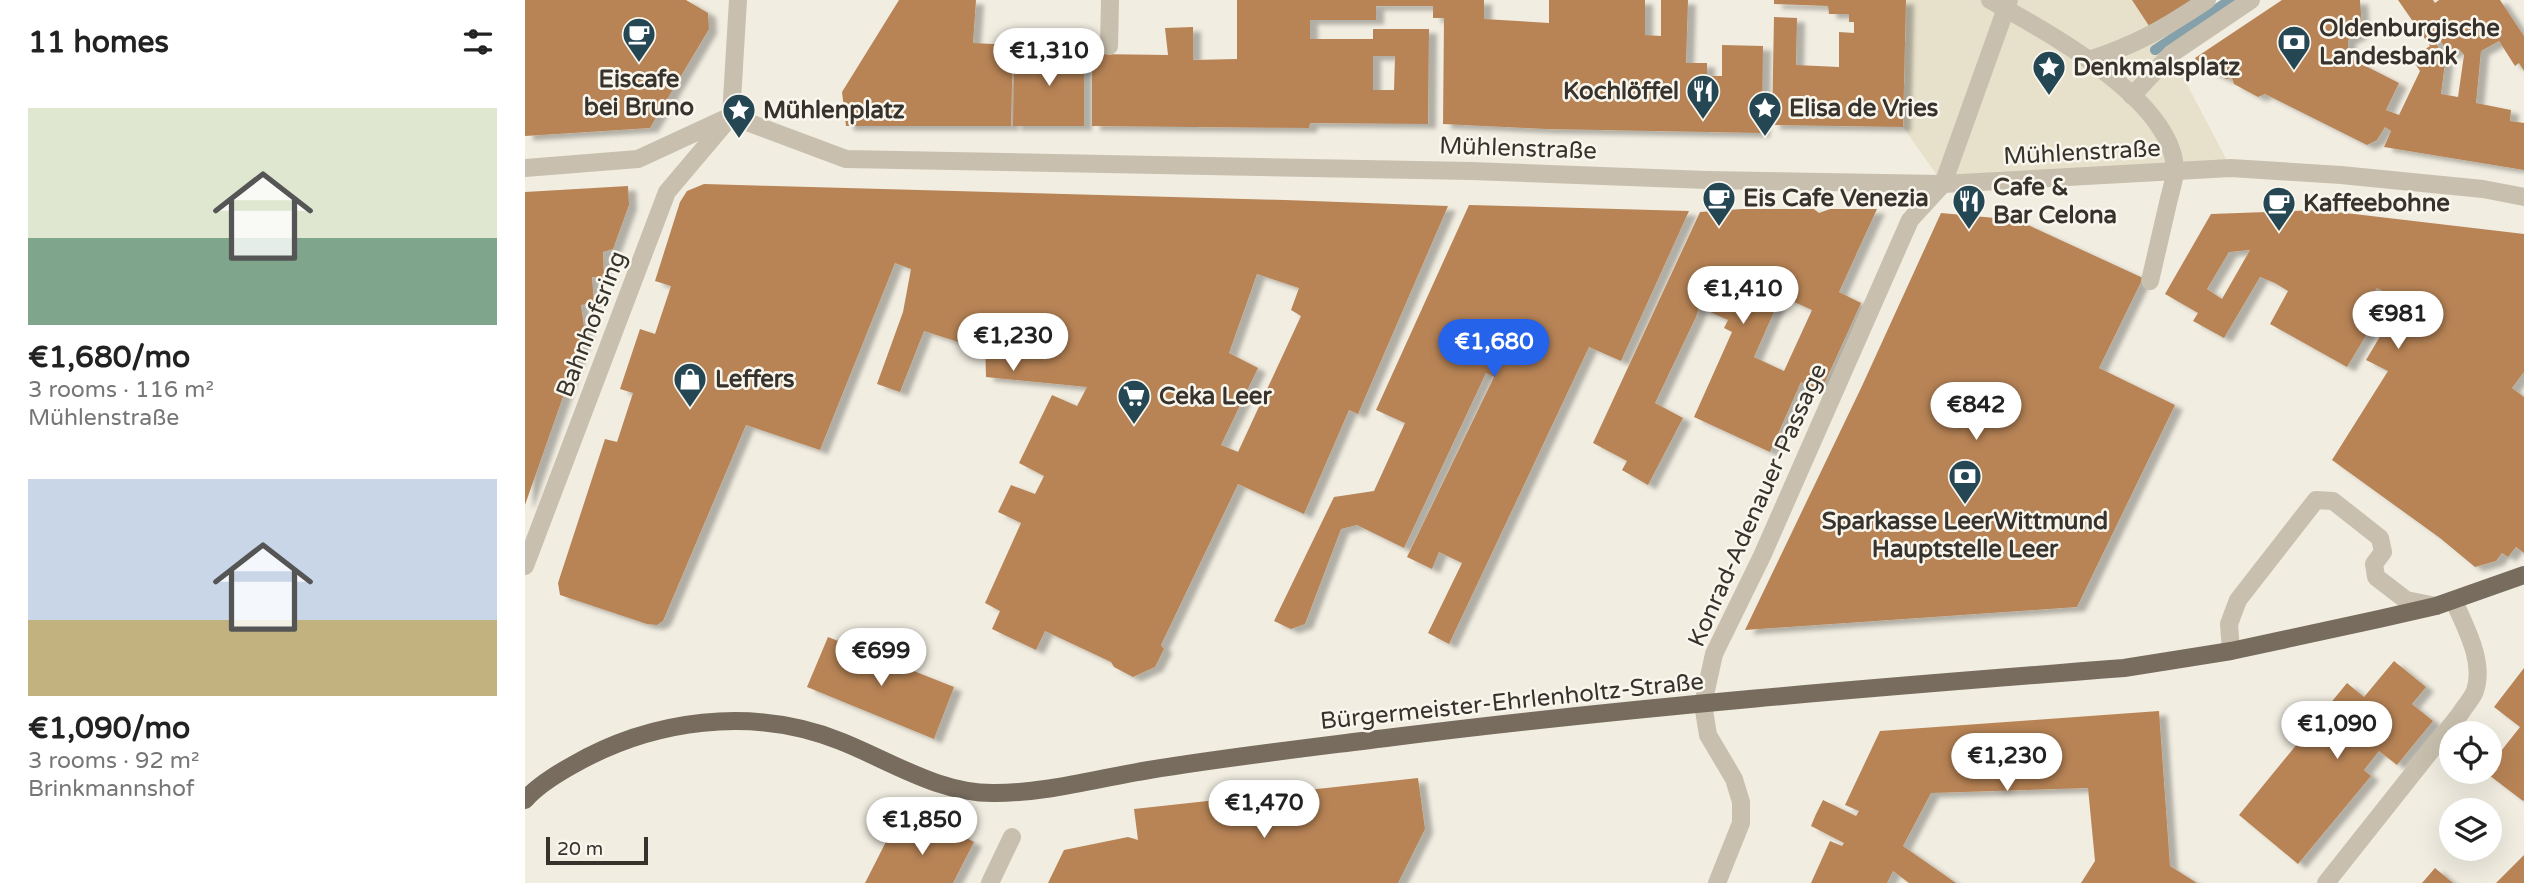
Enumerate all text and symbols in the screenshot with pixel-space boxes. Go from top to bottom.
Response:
place label: Oldenburgische Landesbank [2319,14,2500,71]
cafe icon: Eiscafe bei Bruno [620,15,658,64]
icon: filters [459,23,497,61]
bank icon: Oldenburgische Landesbank [2275,23,2313,72]
text: 11 homes [28,24,169,61]
pin: €1,310 [992,28,1106,88]
text: €1,310 [1009,37,1089,65]
place icon: Denkmalsplatz [2030,48,2068,97]
place label: Denkmalsplatz [2073,53,2240,82]
place label: Eiscafe bei Bruno [584,65,694,122]
restaurant icon: Kochlöffel [1684,72,1722,121]
place label: Kochlöffel [1563,77,1679,106]
place icon: Elisa de Vries [1746,89,1784,138]
place icon: Mühlenplatz [720,91,758,140]
place label: Elisa de Vries [1789,94,1938,123]
place label: Mühlenplatz [763,96,905,125]
street label: Mühlenstraße [1439,131,1597,166]
street label: Mühlenstraße [2003,134,2162,171]
icon: home [200,153,326,279]
place label: Cafe & Bar Celona [1993,173,2117,230]
cafe icon: Eis Cafe Venezia [1700,179,1738,228]
restaurant icon: Cafe & Bar Celona [1950,182,1988,231]
place label: Eis Cafe Venezia [1743,184,1929,213]
cafe icon: Kaffeebohne [2260,184,2298,233]
place label: Kaffeebohne [2303,189,2450,218]
street label: Bahnhofsring [550,247,633,401]
pin: €1,410 [1686,266,1800,326]
text: €1,410 [1704,275,1782,303]
pin: €981 [2357,292,2439,351]
text: €981 [2368,300,2428,328]
pin: €1,230 [956,314,1070,373]
pin: €1,680 [1437,320,1551,379]
text: €1,230 [973,322,1053,350]
text: €1,680 [1454,328,1534,356]
text: €1,680/mo [28,339,190,376]
street label: Konrad-Adenauer-Passage [1682,359,1833,651]
shop icon: Leffers [671,360,709,409]
place label: Leffers [715,365,795,394]
text: 3 rooms · 116 m² [28,376,214,404]
supermarket icon: Ceka Leer [1115,377,1153,426]
place label: Ceka Leer [1159,382,1272,411]
pin: €842 [1935,382,2017,442]
text: €842 [1946,391,2006,419]
text: Mühlenstraße [28,404,179,432]
bank icon: Sparkasse LeerWittmund Hauptstelle Leer [1946,457,1984,506]
place label: Sparkasse LeerWittmund Hauptstelle Leer [1822,507,2108,564]
icon: home [200,524,326,650]
pin: €699 [840,628,922,688]
text: €699 [851,637,911,665]
street label: Bürgermeister-Ehrlenholtz-Straße [1319,667,1705,736]
pin: €1,090 [2280,702,2394,761]
text: €1,090/mo [28,710,190,747]
text: €1,090 [2297,710,2377,738]
map controls [2439,721,2502,861]
button: locate [2439,721,2502,784]
pin: €1,230 [1950,734,2064,793]
text: €1,230 [1967,742,2047,770]
text: 3 rooms · 92 m² [28,747,199,775]
text: Brinkmannshof [28,775,195,803]
pin: €1,470 [1207,780,1321,840]
text: €1,470 [1225,789,1303,817]
pin: €1,850 [865,798,979,857]
button: layers [2439,798,2502,861]
text: €1,850 [882,806,962,834]
scale bar [546,834,647,866]
text: 20 m [557,838,603,860]

